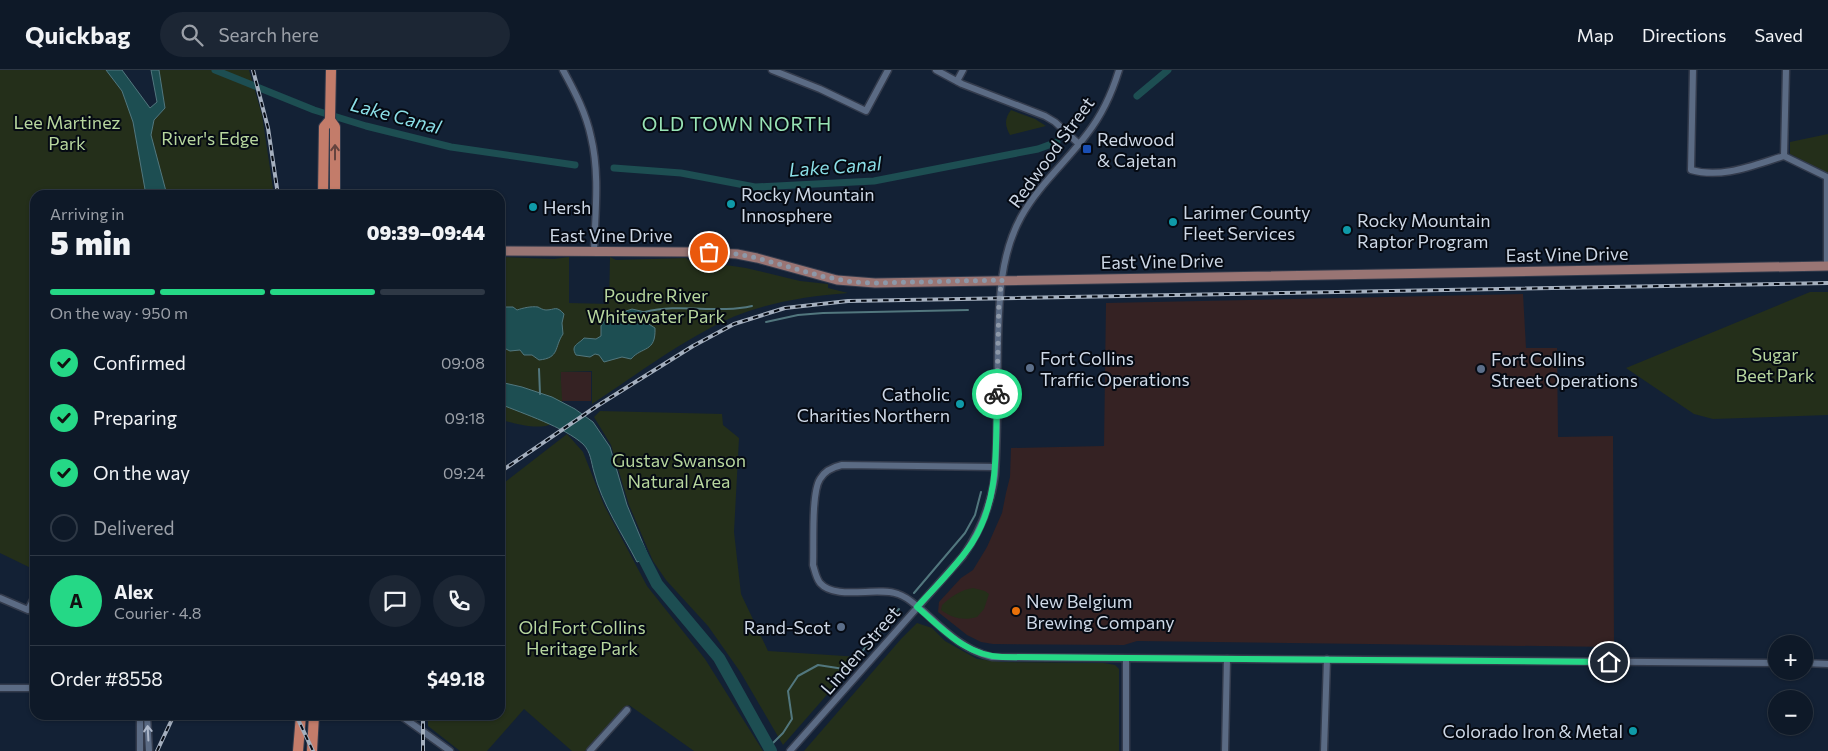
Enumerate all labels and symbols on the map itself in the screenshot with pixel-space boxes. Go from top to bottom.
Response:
water label: Lake Canal [348,92,445,138]
street label: Redwood Street [1003,92,1099,212]
park label: Lee Martinez Park [13,111,121,154]
district label: OLD TOWN NORTH [642,112,832,135]
park label: River's Edge [161,127,259,149]
place label: Redwood & Cajetan [1097,128,1176,171]
marker: Redwood & Cajetan [1081,143,1093,155]
one-way arrow [330,145,340,161]
water label: Lake Canal [788,151,883,181]
place label: Rocky Mountain Innosphere [741,183,875,226]
place label: Hersh [543,196,591,218]
marker: Rocky Mountain Innosphere [725,198,737,210]
marker: Hersh [527,201,539,213]
place label: Larimer County Fleet Services [1183,201,1311,244]
place label: Rocky Mountain Raptor Program [1357,209,1491,252]
marker: Larimer County Fleet Services [1167,216,1179,228]
street label: East Vine Drive [550,224,672,246]
marker: Rocky Mountain Raptor Program [1341,224,1353,236]
pin [688,231,730,273]
street label: East Vine Drive [1505,242,1629,266]
street label: East Vine Drive [1100,249,1224,273]
park label: Poudre River Whitewater Park [587,284,725,327]
park label: Sugar Beet Park [1736,343,1815,386]
place label: Fort Collins Traffic Operations [1040,347,1190,390]
place label: Fort Collins Street Operations [1491,348,1638,391]
marker: Fort Collins Traffic Operations [1024,362,1036,374]
marker: Fort Collins Street Operations [1475,363,1487,375]
courier [972,369,1022,419]
place label: Catholic Charities Northern [797,383,950,426]
marker: Catholic Charities Northern [954,398,966,410]
park label: Gustav Swanson Natural Area [612,449,746,492]
place label: New Belgium Brewing Company [1026,590,1175,633]
street label: Linden Street [816,601,904,699]
marker: New Belgium Brewing Company [1010,605,1022,617]
park label: Old Fort Collins Heritage Park [518,616,646,659]
place label: Rand-Scot [744,616,831,638]
marker: Rand-Scot [835,621,847,633]
pin [1588,641,1630,683]
place label: Colorado Iron & Metal [1443,720,1623,742]
one-way arrow [143,725,152,741]
marker: Colorado Iron & Metal [1627,725,1639,737]

